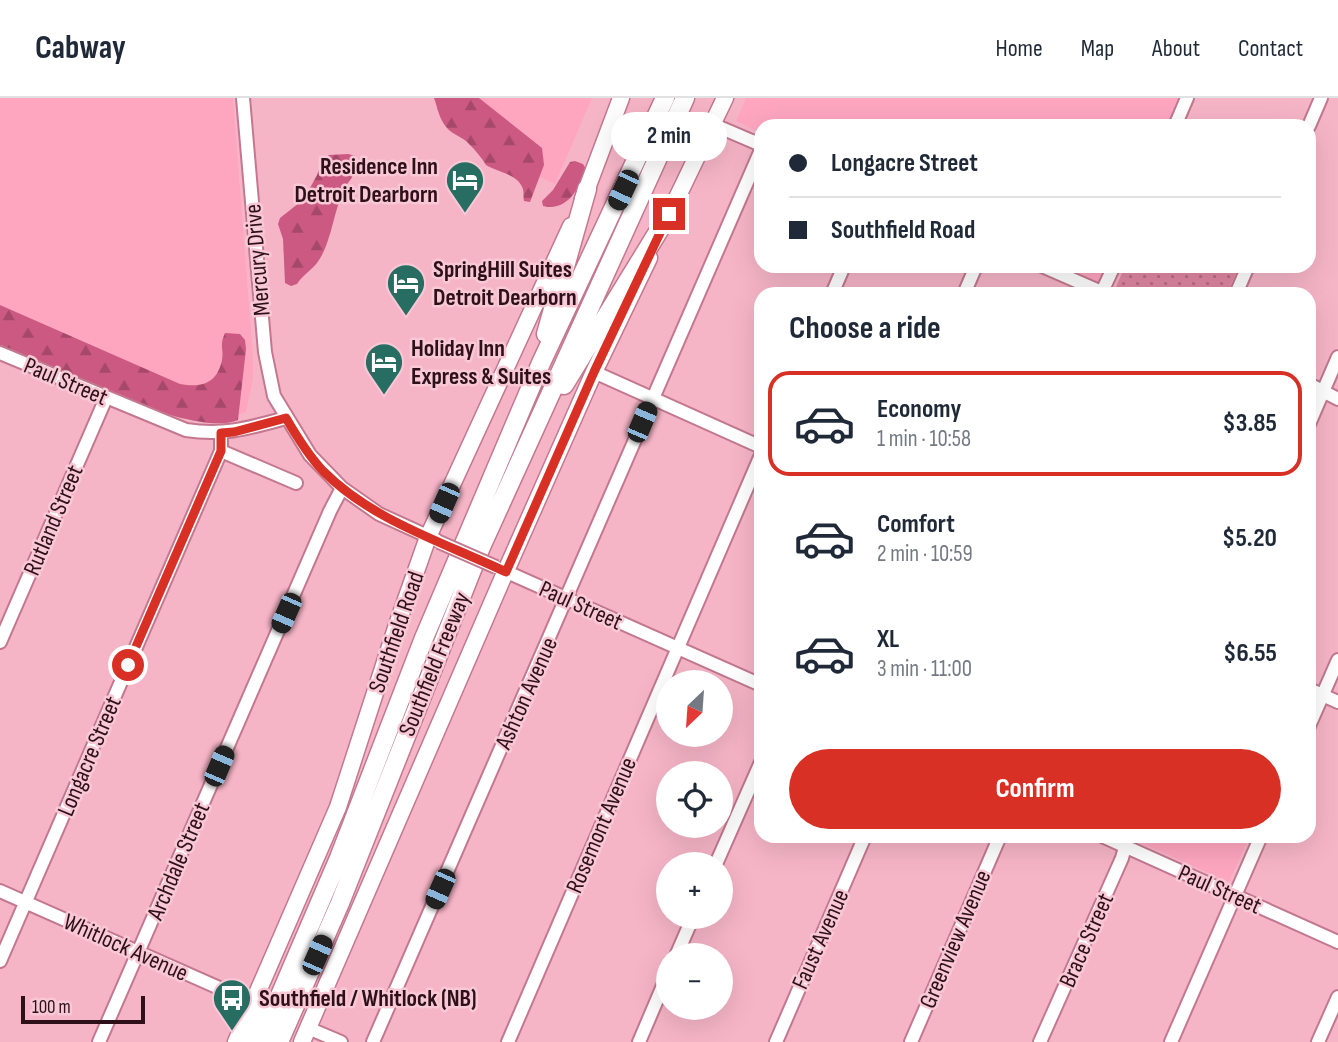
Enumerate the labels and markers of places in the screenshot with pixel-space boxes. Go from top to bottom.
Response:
place label: Residence Inn Detroit Dearborn [294,152,438,209]
hotel icon: Residence Inn Detroit Dearborn [444,159,486,214]
place label: SpringHill Suites Detroit Dearborn [433,255,577,312]
hotel icon: SpringHill Suites Detroit Dearborn [385,262,427,317]
place label: Holiday Inn Express & Suites [411,334,551,391]
hotel icon: Holiday Inn Express & Suites [363,341,405,396]
bus stop icon: Southfield / Whitlock (NB) [211,977,253,1032]
place label: Southfield / Whitlock (NB) [259,984,477,1013]

